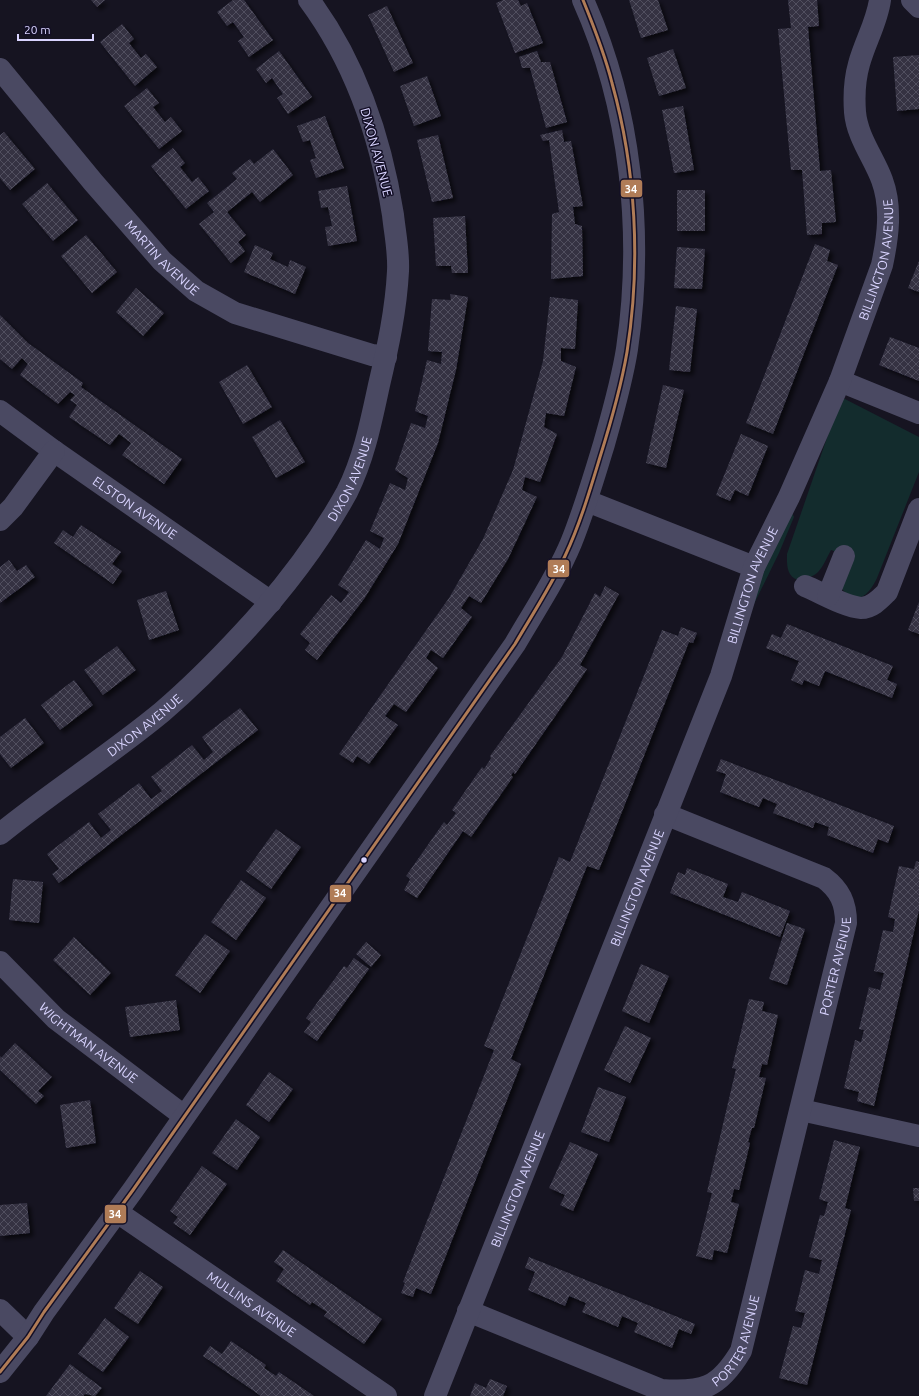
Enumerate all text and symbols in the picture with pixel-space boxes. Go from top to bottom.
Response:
scale bar [18,16,93,42]
text: 20 m [24,23,51,36]
street label: DIXON AVENUE [358,106,396,198]
line badge: 34 [620,179,643,198]
text: 34 [625,183,637,195]
street label: BILLINGTON AVENUE [856,199,895,322]
street label: MARTIN AVENUE [123,217,202,298]
street label: DIXON AVENUE [325,435,374,524]
street label: ELSTON AVENUE [90,473,180,541]
street label: BILLINGTON AVENUE [724,524,780,645]
line badge: 34 [547,559,570,578]
text: 34 [553,563,565,575]
street label: DIXON AVENUE [104,691,185,759]
street label: BILLINGTON AVENUE [607,827,666,948]
unlabelled marker [359,855,369,865]
line badge: 34 [329,884,352,903]
text: 34 [334,887,346,899]
street label: PORTER AVENUE [817,917,853,1017]
street label: WIGHTMAN AVENUE [37,999,140,1085]
street label: BILLINGTON AVENUE [488,1128,547,1249]
line badge: 34 [104,1204,127,1224]
text: 34 [109,1208,121,1220]
street label: MULLINS AVENUE [204,1269,299,1339]
street label: PORTER AVENUE [709,1294,761,1389]

